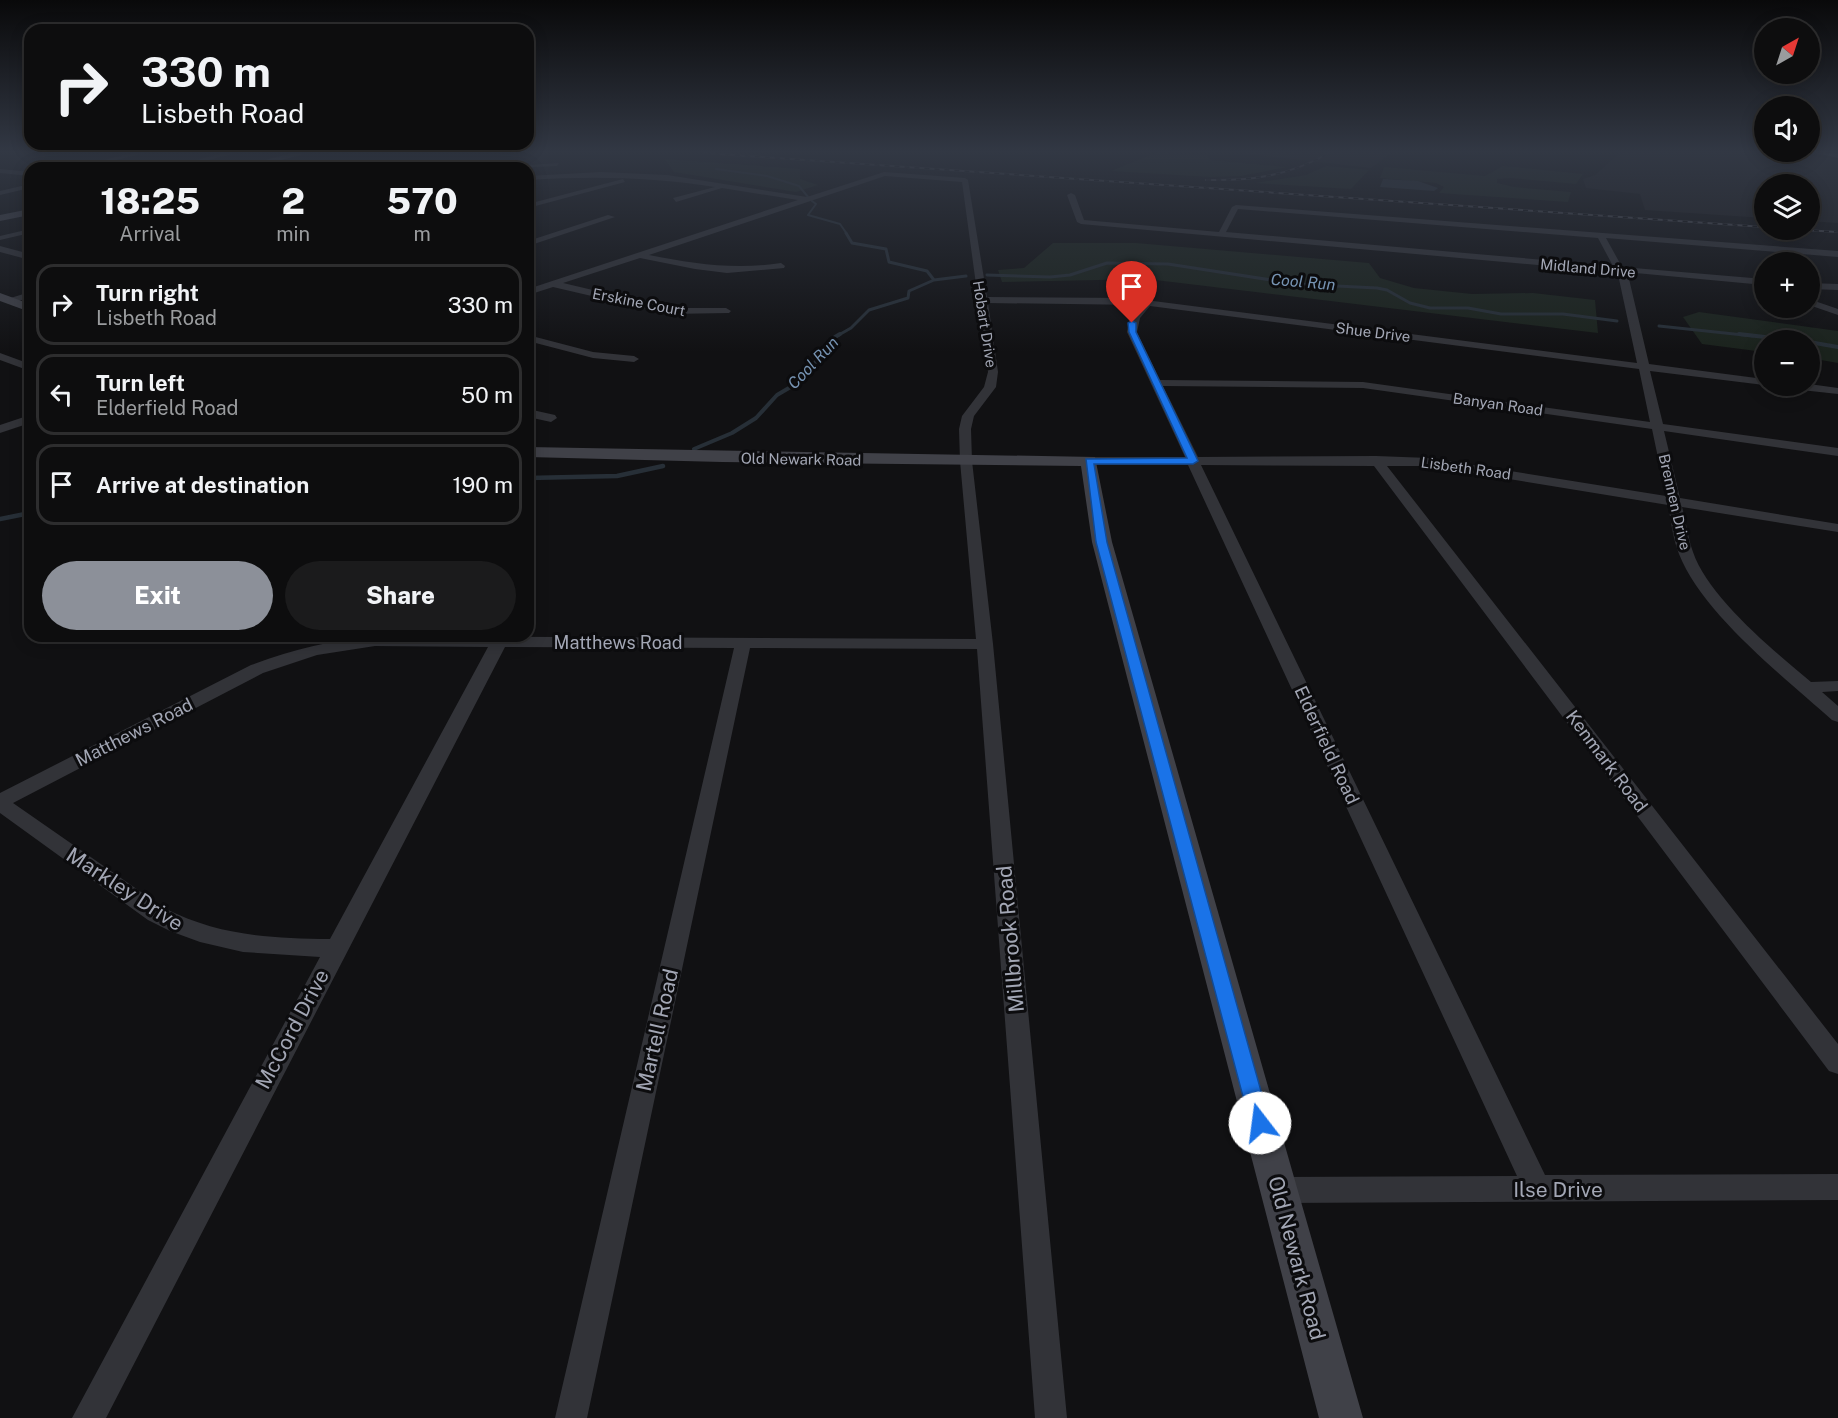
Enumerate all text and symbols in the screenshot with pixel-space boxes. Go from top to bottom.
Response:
north arrow [1754,18,1820,84]
map controls [1754,18,1820,396]
text: 330 m [141,47,271,96]
icon: right [42,48,120,126]
button: sound [1754,96,1820,162]
text: Lisbeth Road [141,97,304,129]
button: layers [1754,174,1820,240]
text: 18:25 [100,180,200,222]
text: 2 [281,180,305,222]
text: 570 [386,180,458,222]
text: Arrival [119,222,181,246]
text: min [276,222,310,246]
text: m [413,222,431,246]
button: + [1754,252,1820,318]
street label: Midland Drive [1539,255,1637,281]
pin [1106,261,1157,323]
icon: arrive [1115,270,1148,303]
water label: Cool Run [1270,270,1336,294]
street label: Hobart Drive [970,279,1000,369]
text: Turn right [96,280,199,306]
street label: Erskine Court [591,285,687,319]
icon: right [45,288,78,321]
text: 330 m [448,292,513,318]
text: Lisbeth Road [96,306,217,330]
street label: Shue Drive [1335,319,1411,345]
button: − [1754,330,1820,396]
water label: Cool Run [784,333,842,393]
text: Turn left [96,370,185,396]
icon: left [45,378,78,411]
text: 50 m [461,382,513,408]
street label: Banyan Road [1452,389,1544,419]
text: Elderfield Road [96,396,238,420]
street label: Old Newark Road [741,449,861,469]
street label: Brennen Drive [1656,452,1694,552]
street label: Lisbeth Road [1420,453,1512,483]
icon: arrive [45,468,78,501]
text: Arrive at destination [96,472,309,498]
text: 190 m [453,472,513,498]
button: Exit [42,561,273,630]
button: Share [285,561,516,630]
street label: Matthews Road [554,632,682,653]
street label: Elderfield Road [1290,682,1364,808]
street label: Matthews Road [72,693,196,771]
street label: Kenmark Road [1562,706,1652,816]
street label: Markley Drive [62,842,188,936]
street label: Millbrook Road [991,865,1029,1013]
street label: McCord Drive [250,965,334,1093]
street label: Martell Road [631,966,683,1094]
position arrow [1228,1091,1292,1155]
street label: Old Newark Road [1263,1173,1331,1343]
street label: Ilse Drive [1513,1177,1603,1202]

